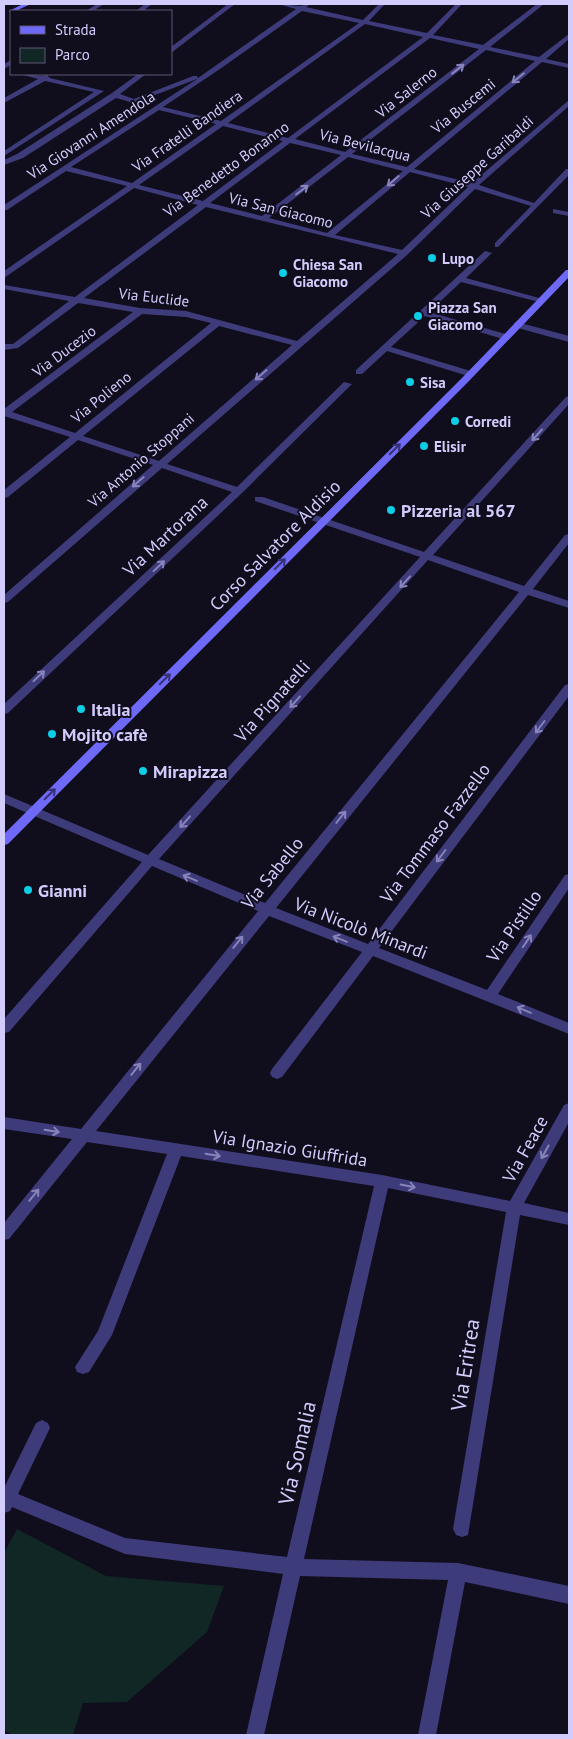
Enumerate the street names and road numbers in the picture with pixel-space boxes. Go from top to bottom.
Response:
street label: Via Salerno [371,62,441,122]
street label: Via Buscemi [426,74,499,138]
street label: Via Fratelli Bandiera [127,86,246,177]
street label: Via Giovanni Amendola [23,87,158,184]
street label: Via Giuseppe Garibaldi [416,111,537,223]
street label: Via Benedetto Bonanno [159,117,293,222]
street label: Via Bevilacqua [317,124,412,165]
street label: Via San Giacomo [226,188,335,232]
street label: Via Euclide [117,283,190,311]
street label: Via Ducezio [28,321,99,382]
street label: Via Polieno [66,367,135,428]
street label: Via Antonio Stoppani [83,409,198,512]
street label: Corso Salvatore Aldisio [205,475,345,615]
street label: Via Martorana [117,491,212,582]
street label: Via Pignatelli [228,655,315,748]
street label: Via Tommaso Fazzello [374,759,495,908]
street label: Via Sabello [235,832,308,915]
street label: Via Pistillo [481,885,547,967]
street label: Via Nicolò Minardi [290,892,431,964]
street label: Via Feace [497,1111,553,1187]
street label: Via Ignazio Giuffrida [210,1124,369,1172]
street label: Via Eritrea [444,1317,486,1414]
street label: Via Somalia [272,1398,322,1508]

